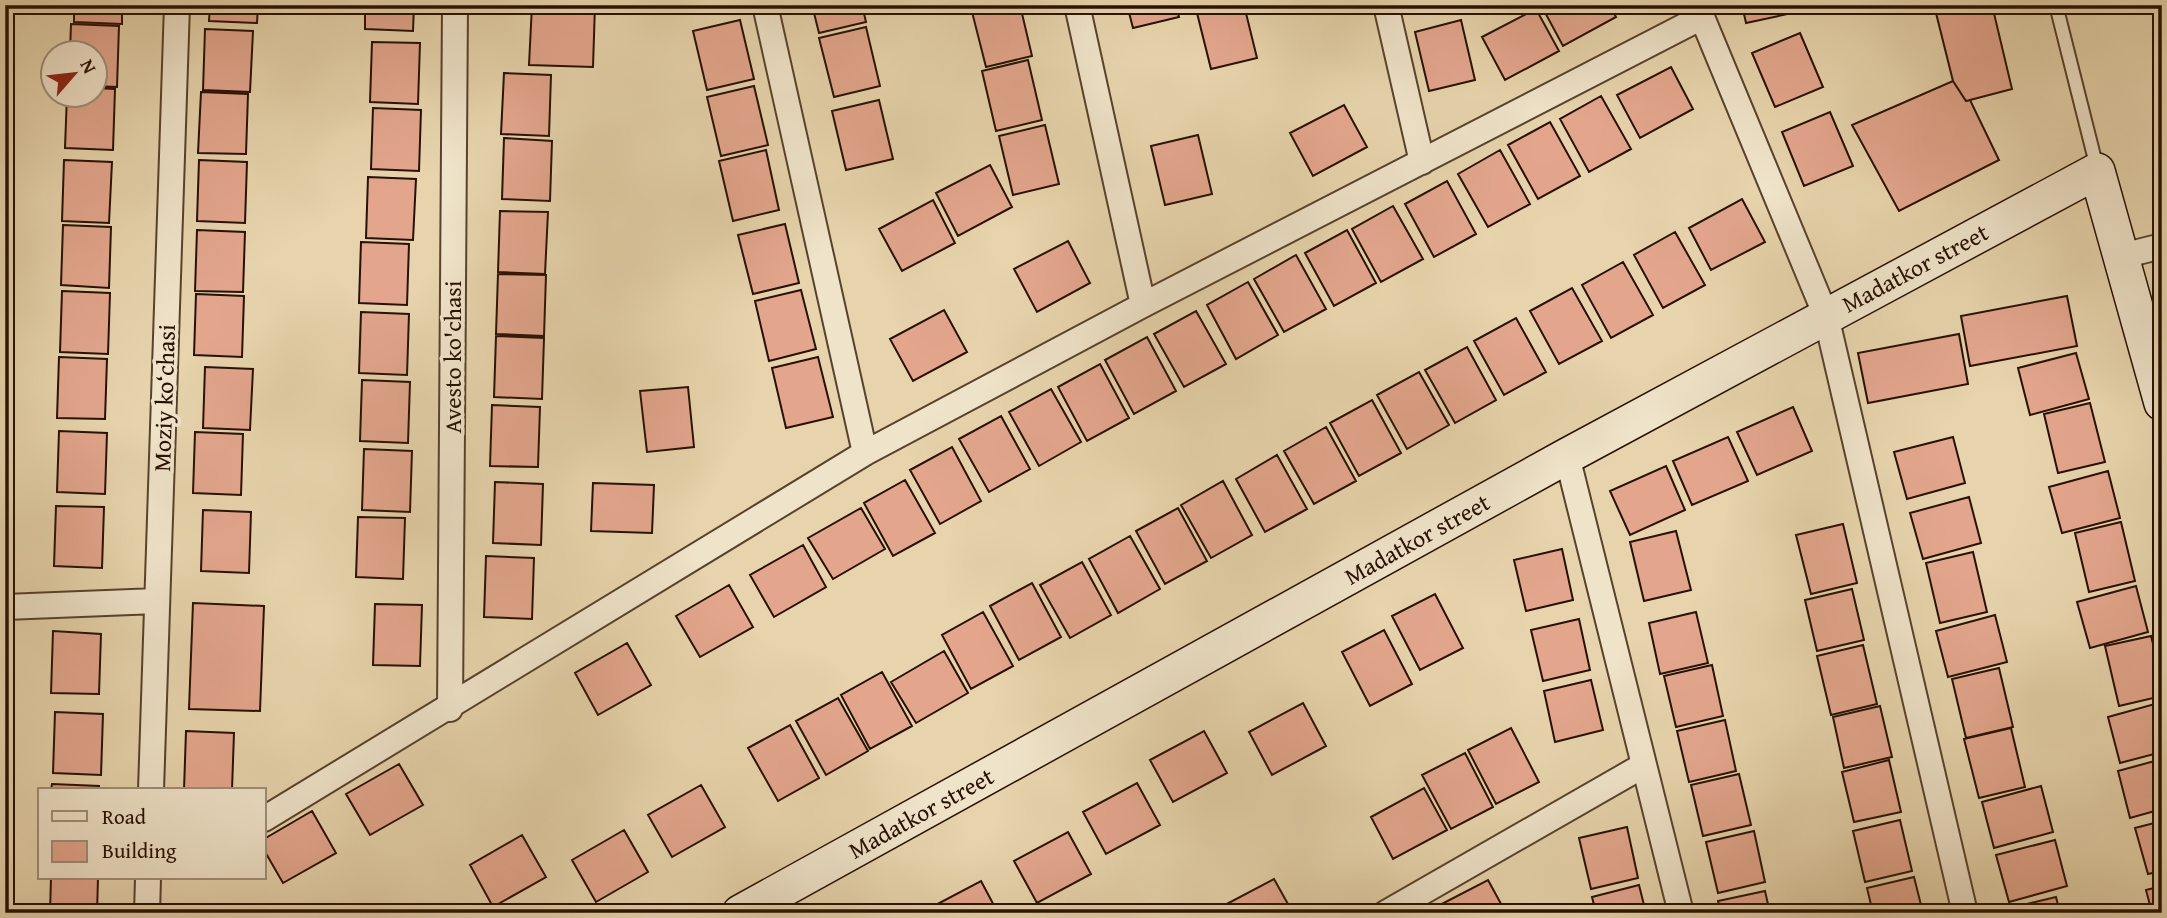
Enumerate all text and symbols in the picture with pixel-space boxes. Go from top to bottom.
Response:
north arrow [38,38,108,108]
text: N [74,54,104,78]
street label: Madatkor street [1836,214,1995,321]
street label: Avesto ko'chasi [435,280,470,434]
street label: Moziy ko‘chasi [144,323,184,472]
street label: Madatkor street [1338,484,1496,593]
street label: Madatkor street [842,758,1000,867]
legend [38,788,266,880]
text: Road [102,801,147,832]
text: Building [102,835,177,866]

